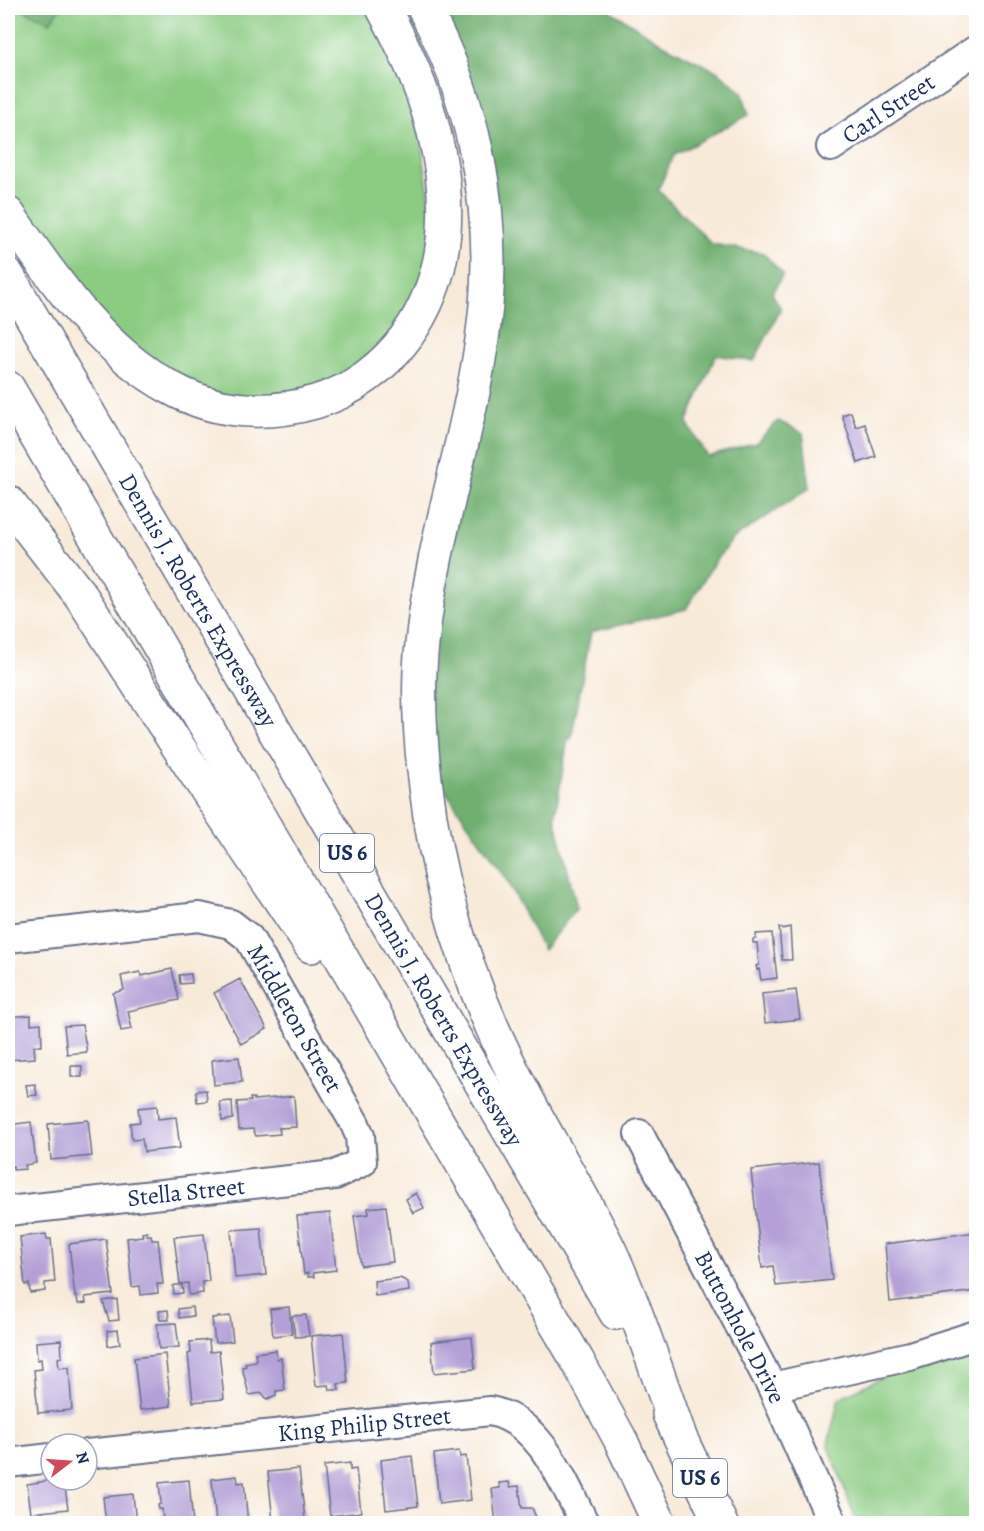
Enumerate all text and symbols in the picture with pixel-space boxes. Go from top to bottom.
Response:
street label: Carl Street [836,66,941,151]
street label: Dennis J. Roberts Expressway [111,468,285,733]
road number: US 6 [320,834,374,872]
street label: Dennis J. Roberts Expressway [357,887,531,1153]
street label: Middleton Street [240,938,350,1098]
street label: Stella Street [126,1170,246,1214]
street label: Buttonhole Drive [687,1245,793,1408]
street label: King Philip Street [276,1399,453,1450]
north arrow [39,1432,99,1492]
text: N [70,1449,95,1467]
road number: US 6 [673,1459,727,1497]

